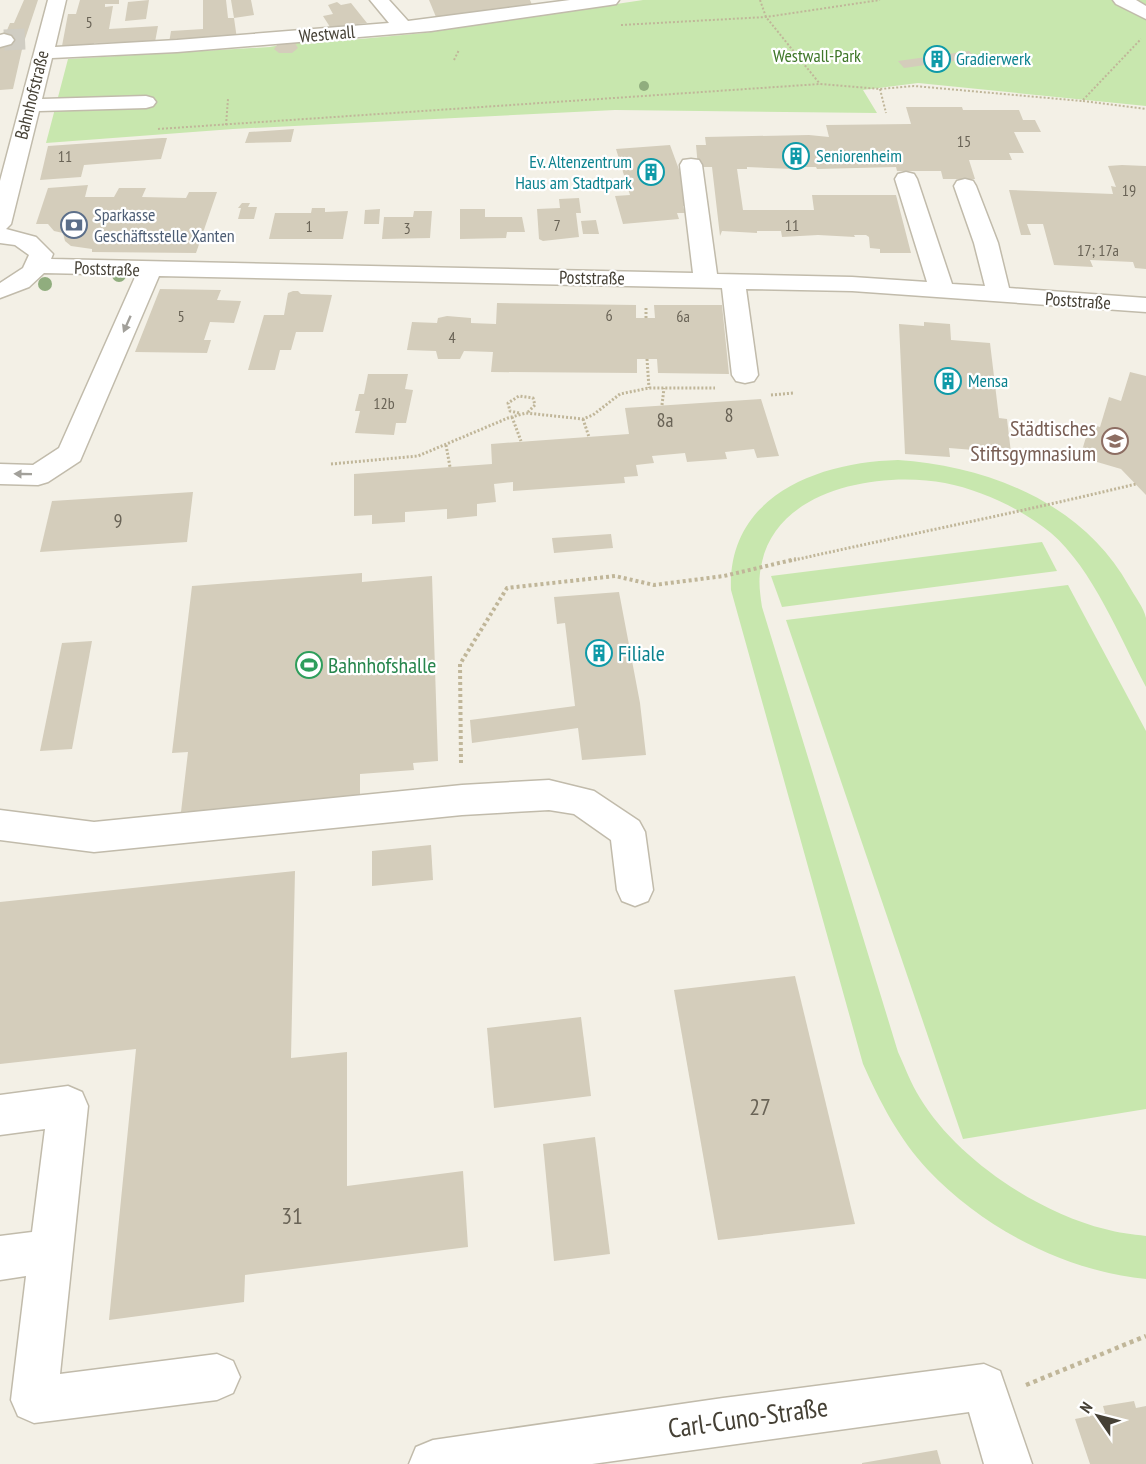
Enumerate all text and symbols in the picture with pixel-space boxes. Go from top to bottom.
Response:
house number: 5 [85,12,93,32]
street label: Westwall [298,20,357,47]
park label: Westwall-Park [773,44,861,67]
building icon: Gradierwerk [922,44,952,74]
place label: Gradierwerk [956,47,1031,70]
street label: Bahnhofstraße [9,48,54,142]
house number: 15 [957,131,971,151]
building icon: Seniorenheim [781,141,811,171]
place label: Seniorenheim [816,144,902,167]
house number: 11 [58,146,72,166]
place label: Ev. Altenzentrum Haus am Stadtpark [515,150,632,194]
building icon: Ev. Altenzentrum Haus am Stadtpark [636,157,666,187]
house number: 19 [1122,180,1136,200]
place label: Sparkasse Geschäftsstelle Xanten [94,203,235,247]
bank icon: Sparkasse Geschäftsstelle Xanten [59,210,89,240]
house number: 7 [553,215,561,235]
house number: 11 [785,215,799,235]
house number: 1 [305,216,313,236]
house number: 3 [403,218,411,238]
house number: 17; 17a [1077,240,1119,260]
street label: Poststraße [74,256,140,281]
street label: Poststraße [559,265,625,290]
street label: Poststraße [1044,287,1112,314]
house number: 6 [605,305,613,325]
house number: 5 [177,306,185,326]
house number: 6a [676,306,690,326]
one-way arrow [122,316,132,334]
house number: 4 [448,327,456,347]
building icon: Mensa [933,366,963,396]
place label: Mensa [968,369,1008,392]
house number: 12b [373,393,395,413]
house number: 8 [725,402,734,428]
house number: 8a [657,407,674,433]
place label: Städtisches Stiftsgymnasium [970,414,1096,467]
school or university icon: Städtisches Stiftsgymnasium [1100,426,1130,456]
one-way arrow [14,470,33,479]
house number: 9 [114,508,123,534]
building icon: Filiale [584,638,614,668]
place label: Filiale [618,639,665,667]
sports icon: Bahnhofshalle [294,650,324,680]
place label: Bahnhofshalle [328,651,436,679]
house number: 27 [749,1091,771,1122]
house number: 31 [281,1200,303,1231]
north arrow [1068,1386,1128,1446]
street label: Carl-Cuno-Straße [666,1389,830,1445]
text: N [1075,1398,1096,1417]

